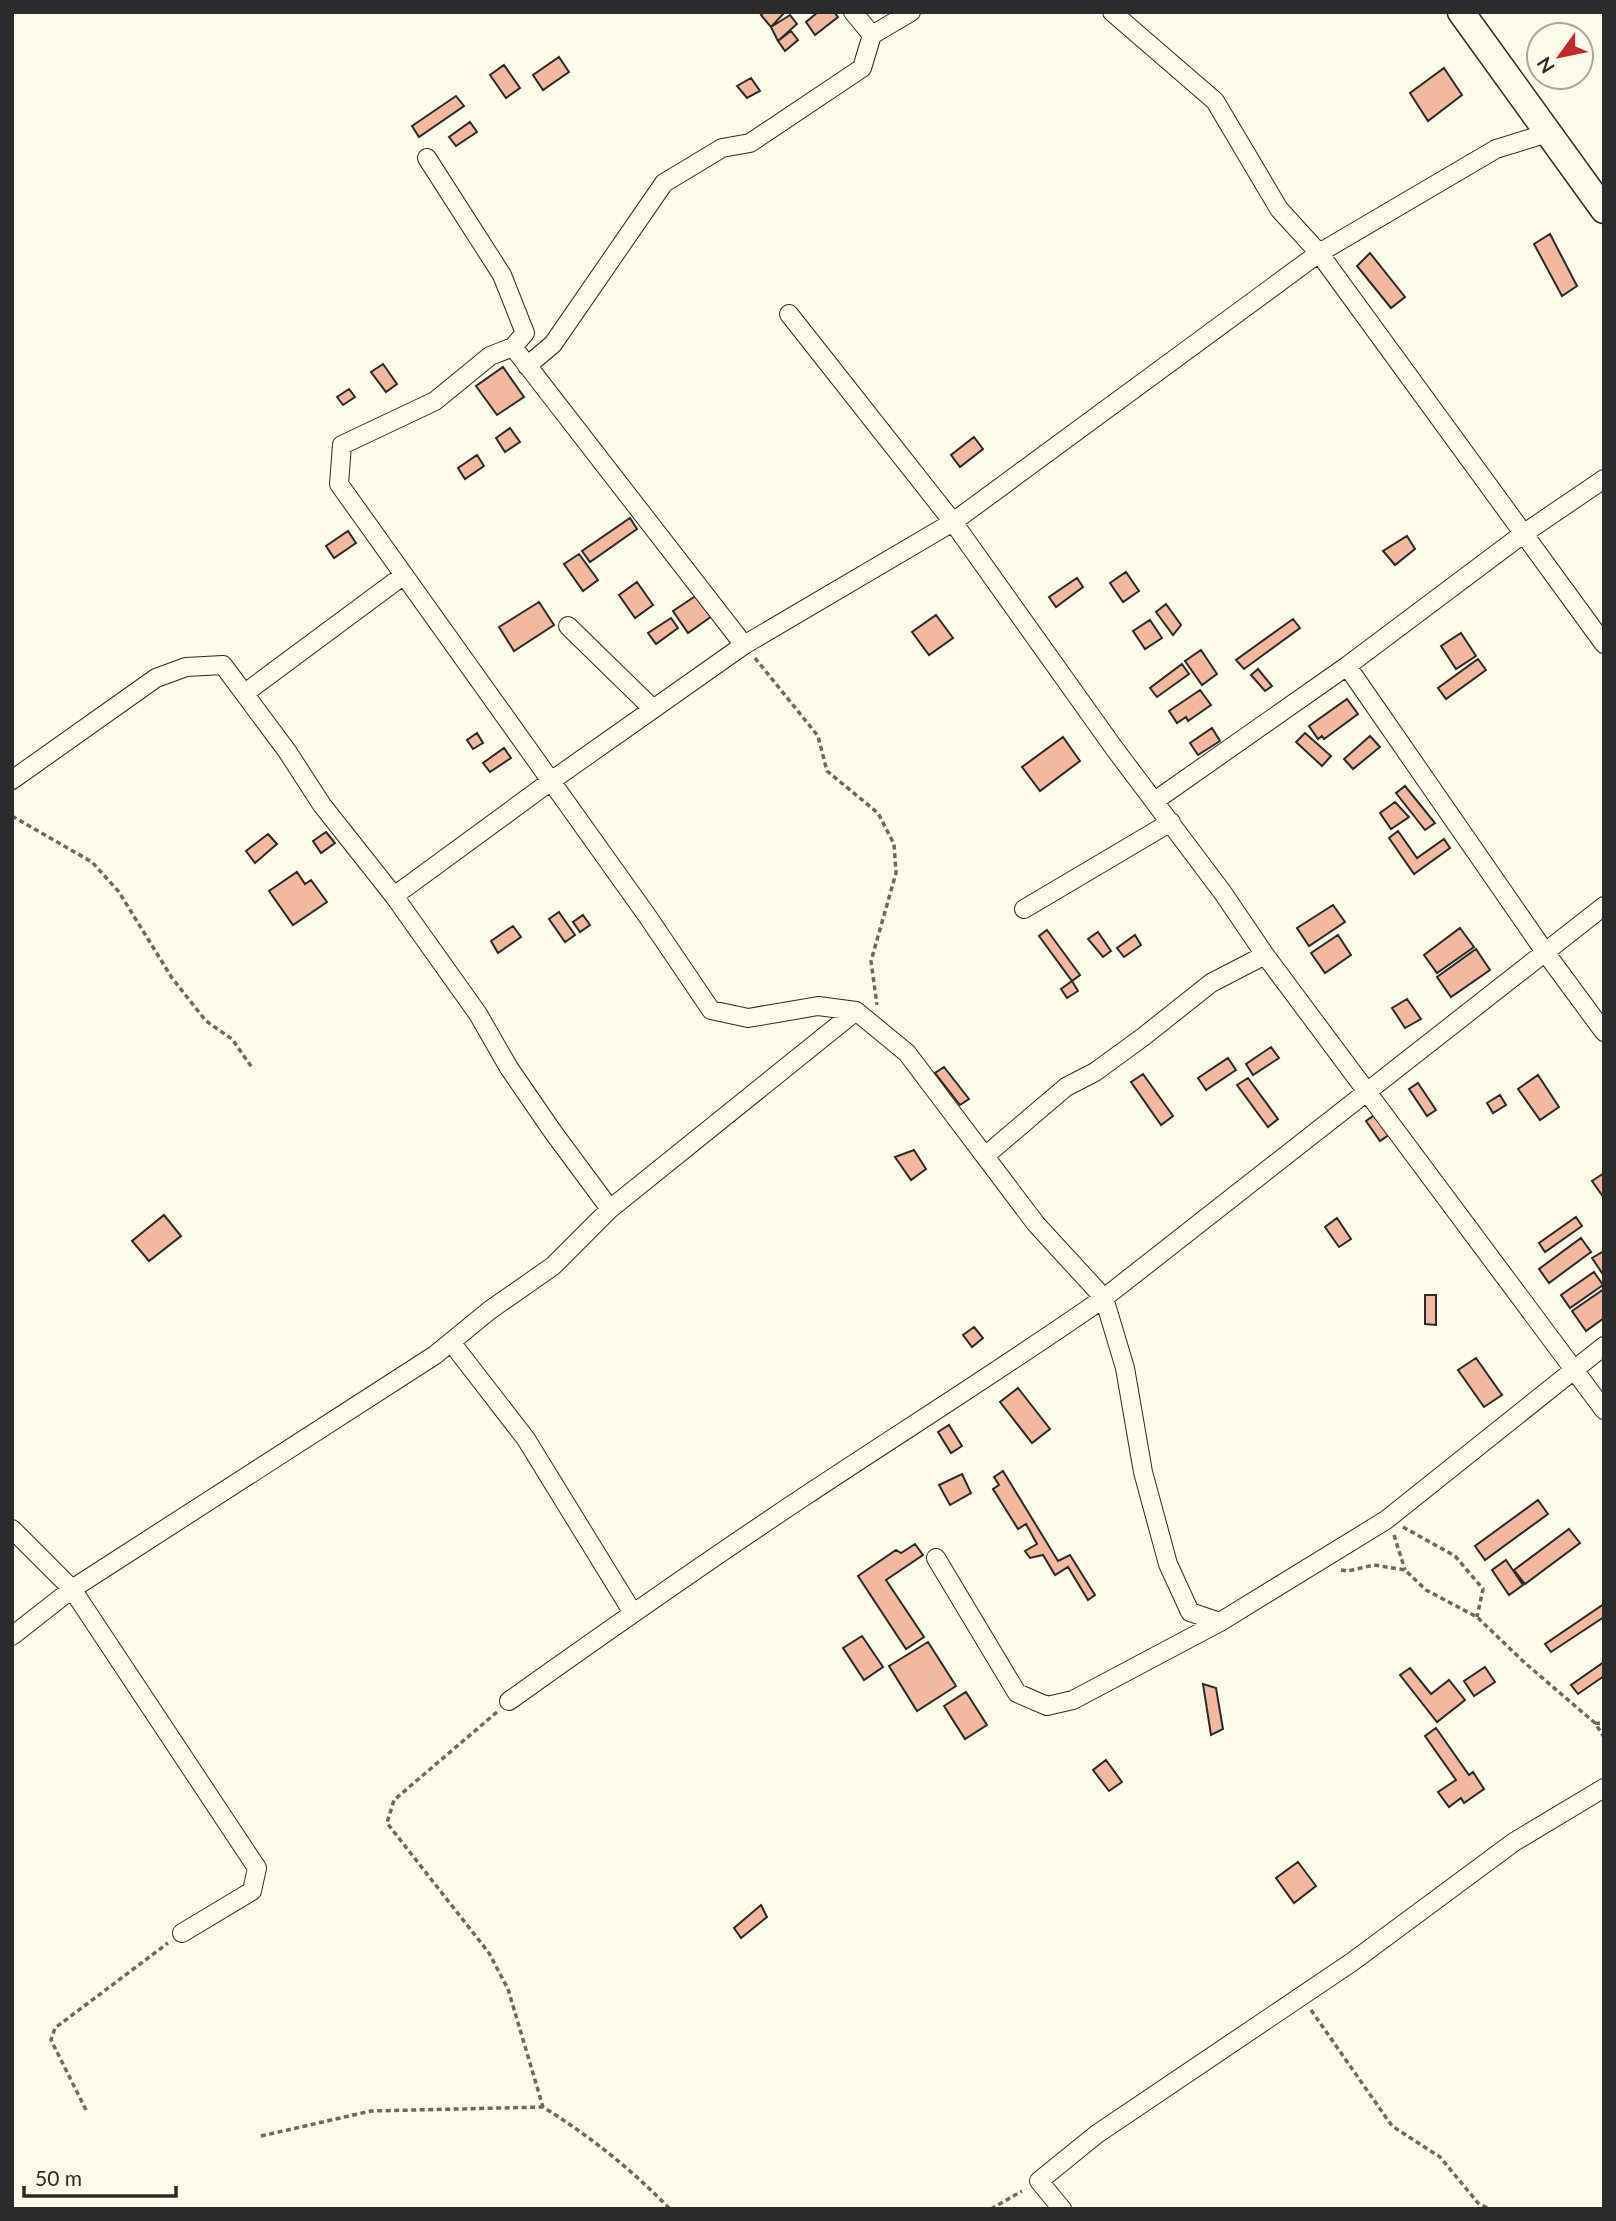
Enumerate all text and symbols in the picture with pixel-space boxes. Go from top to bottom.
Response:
north arrow [1525,21,1595,91]
text: N [1532,53,1559,78]
scale bar [24,2154,177,2198]
text: 50 m [35,2165,82,2190]

